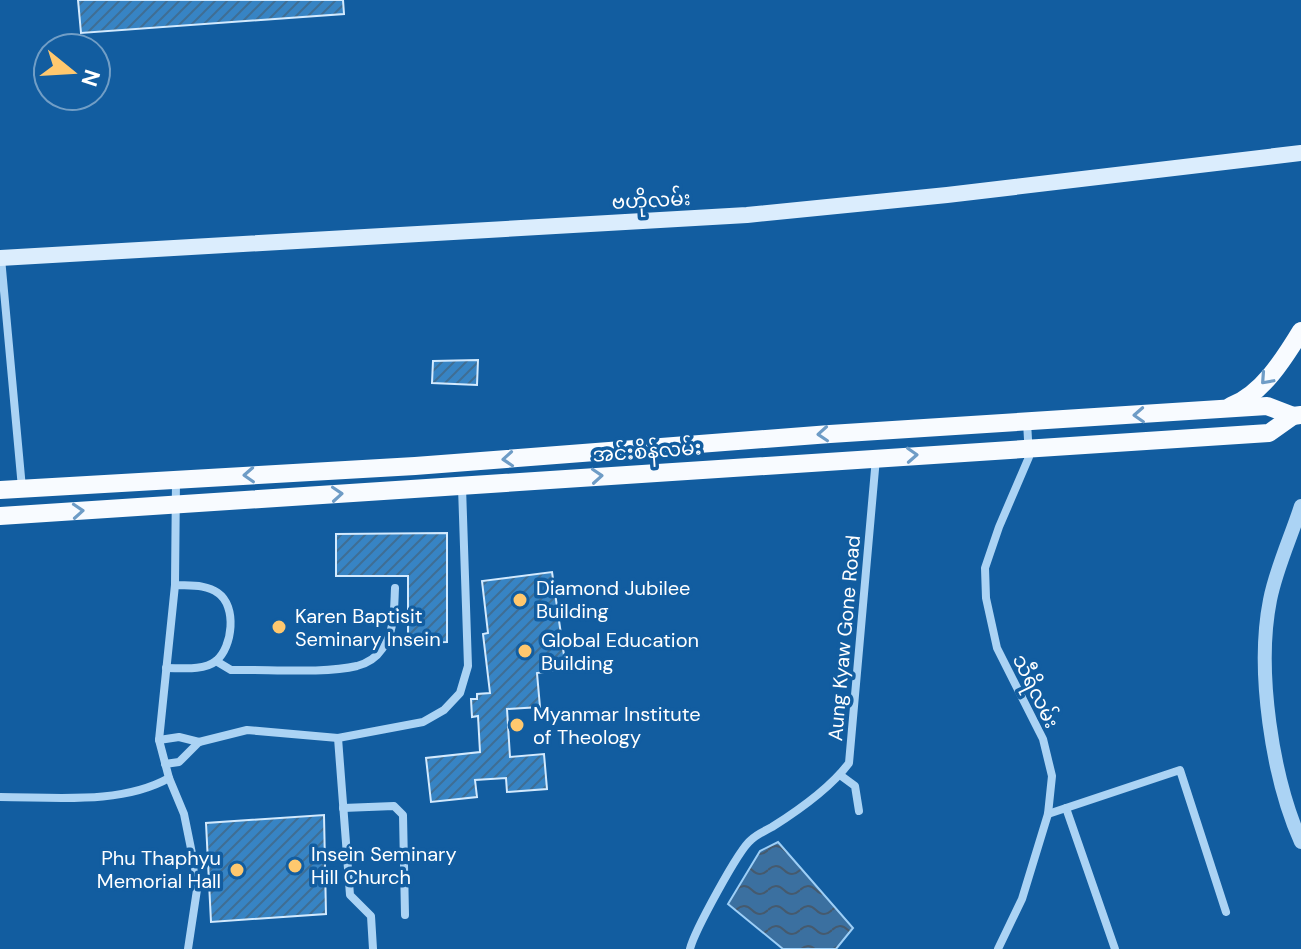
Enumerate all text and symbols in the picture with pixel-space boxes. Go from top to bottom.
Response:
north arrow [32,32,112,112]
text: N [74,66,107,90]
street label: ဗဟိုလမ်း [611,184,691,219]
one-way arrow [1260,370,1275,384]
one-way arrow [1132,406,1145,423]
one-way arrow [816,425,829,442]
street label: အင်းစိန်လမ်း [592,433,703,471]
one-way arrow [906,447,919,464]
one-way arrow [501,450,514,467]
one-way arrow [242,466,255,483]
one-way arrow [591,468,604,485]
one-way arrow [331,486,344,503]
one-way arrow [72,503,85,520]
street label: Aung Kyaw Gone Road [822,534,866,742]
place label: Diamond Jubilee Building [536,575,690,624]
marker: Diamond Jubilee Building [511,591,529,609]
place label: Karen Baptisit Seminary Insein [295,603,441,652]
marker: Karen Baptisit Seminary Insein [270,618,288,636]
place label: Global Education Building [541,627,699,676]
marker: Global Education Building [516,642,534,660]
street label: သီရိလမ်း [1004,649,1066,734]
place label: Myanmar Institute of Theology [533,701,701,750]
marker: Myanmar Institute of Theology [508,716,526,734]
place label: Insein Seminary Hill Church [311,841,457,890]
place label: Phu Thaphyu Memorial Hall [97,845,221,894]
marker: Insein Seminary Hill Church [286,857,304,875]
marker: Phu Thaphyu Memorial Hall [228,861,246,879]

